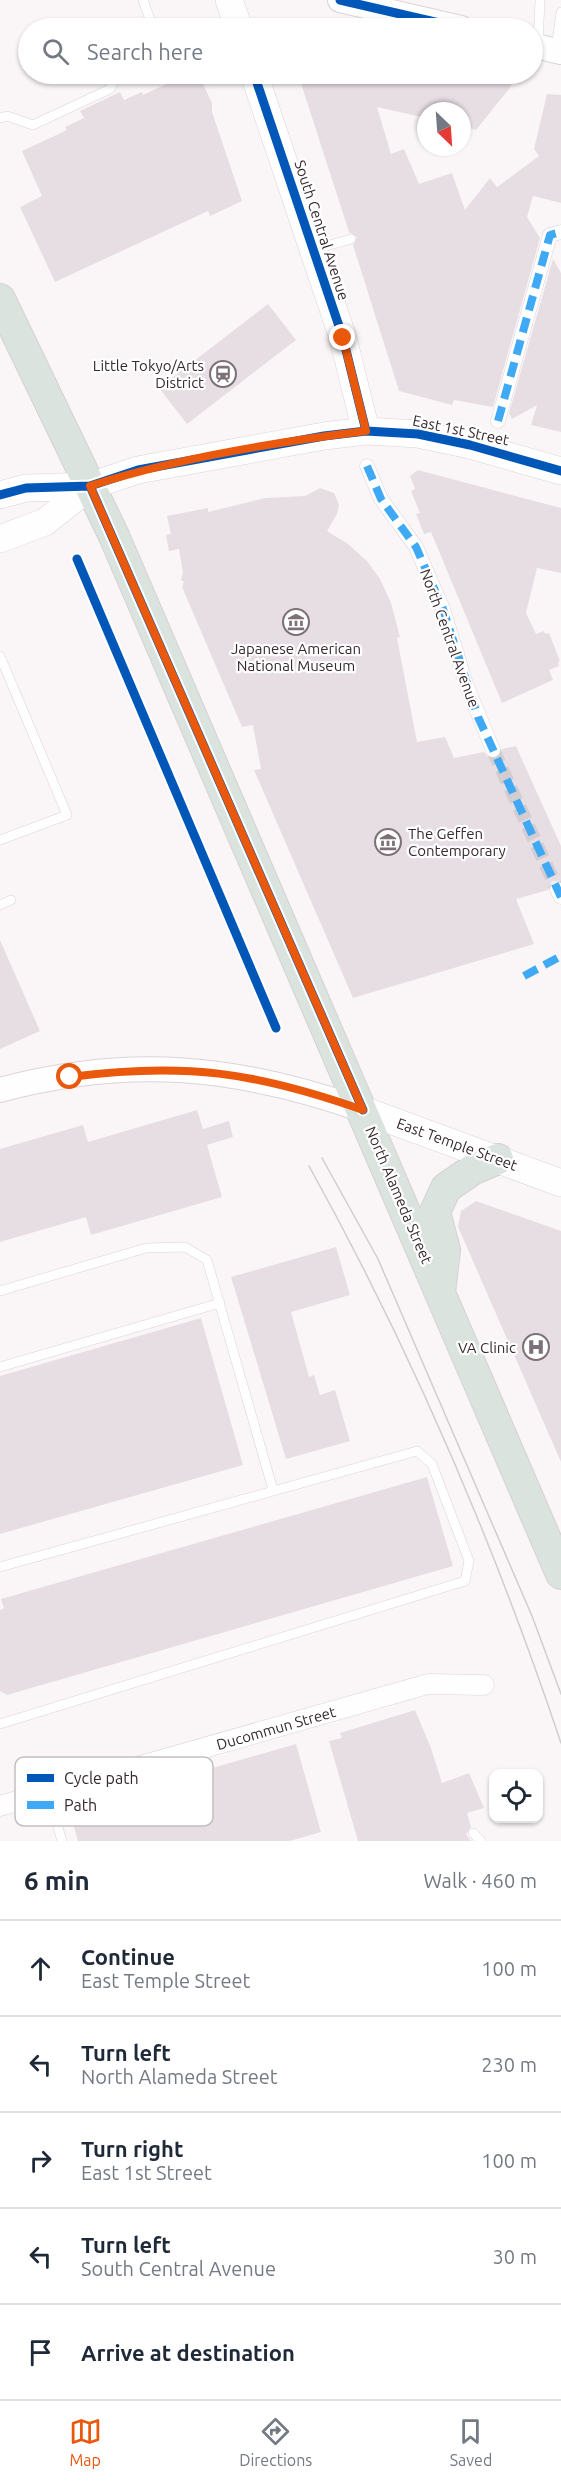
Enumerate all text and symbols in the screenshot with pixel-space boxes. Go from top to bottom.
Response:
search box [18,18,543,84]
icon: search [39,35,72,68]
text: Search here [87,39,203,64]
north arrow [417,102,471,156]
street label: South Central Avenue [291,158,353,302]
route end [329,324,355,350]
place label: Little Tokyo/Arts District [93,357,204,391]
station icon: Little Tokyo/Arts District [208,359,238,389]
street label: East 1st Street [411,411,511,449]
street label: North Central Avenue [417,566,483,710]
museum icon: Japanese American National Museum [281,607,311,637]
place label: Japanese American National Museum [231,640,361,674]
place label: The Geffen Contemporary [408,825,506,859]
museum icon: The Geffen Contemporary [373,827,403,857]
route start [56,1063,82,1089]
street label: East Temple Street [394,1114,520,1174]
street label: North Alameda Street [362,1124,436,1266]
hospital icon: VA Clinic [521,1332,551,1362]
place label: VA Clinic [458,1339,516,1356]
street label: Ducommun Street [214,1703,338,1753]
legend [15,1757,213,1826]
text: Cycle path [64,1769,139,1787]
map controls [489,1769,543,1823]
button: locate [489,1769,543,1823]
text: Path [64,1796,97,1814]
text: 6 min [24,1866,90,1895]
text: Walk · 460 m [424,1869,537,1892]
text: Continue [81,1944,175,1969]
icon: ahead [24,1952,57,1985]
text: 100 m [481,1957,537,1980]
text: East Temple Street [81,1969,250,1992]
text: Turn left [81,2040,171,2065]
icon: left [24,2048,57,2081]
text: 230 m [481,2053,537,2076]
text: North Alameda Street [81,2065,278,2088]
text: Turn right [81,2136,183,2161]
icon: right [24,2144,57,2177]
text: 100 m [481,2149,537,2172]
text: East 1st Street [81,2161,212,2184]
text: Turn left [81,2232,171,2257]
icon: left [24,2240,57,2273]
text: 30 m [493,2245,537,2268]
text: South Central Avenue [81,2257,276,2280]
icon: arrive [24,2336,57,2369]
text: Arrive at destination [81,2340,295,2365]
tab: Map [69,2415,102,2469]
tab: Directions [239,2415,312,2469]
tab: Saved [450,2415,492,2469]

